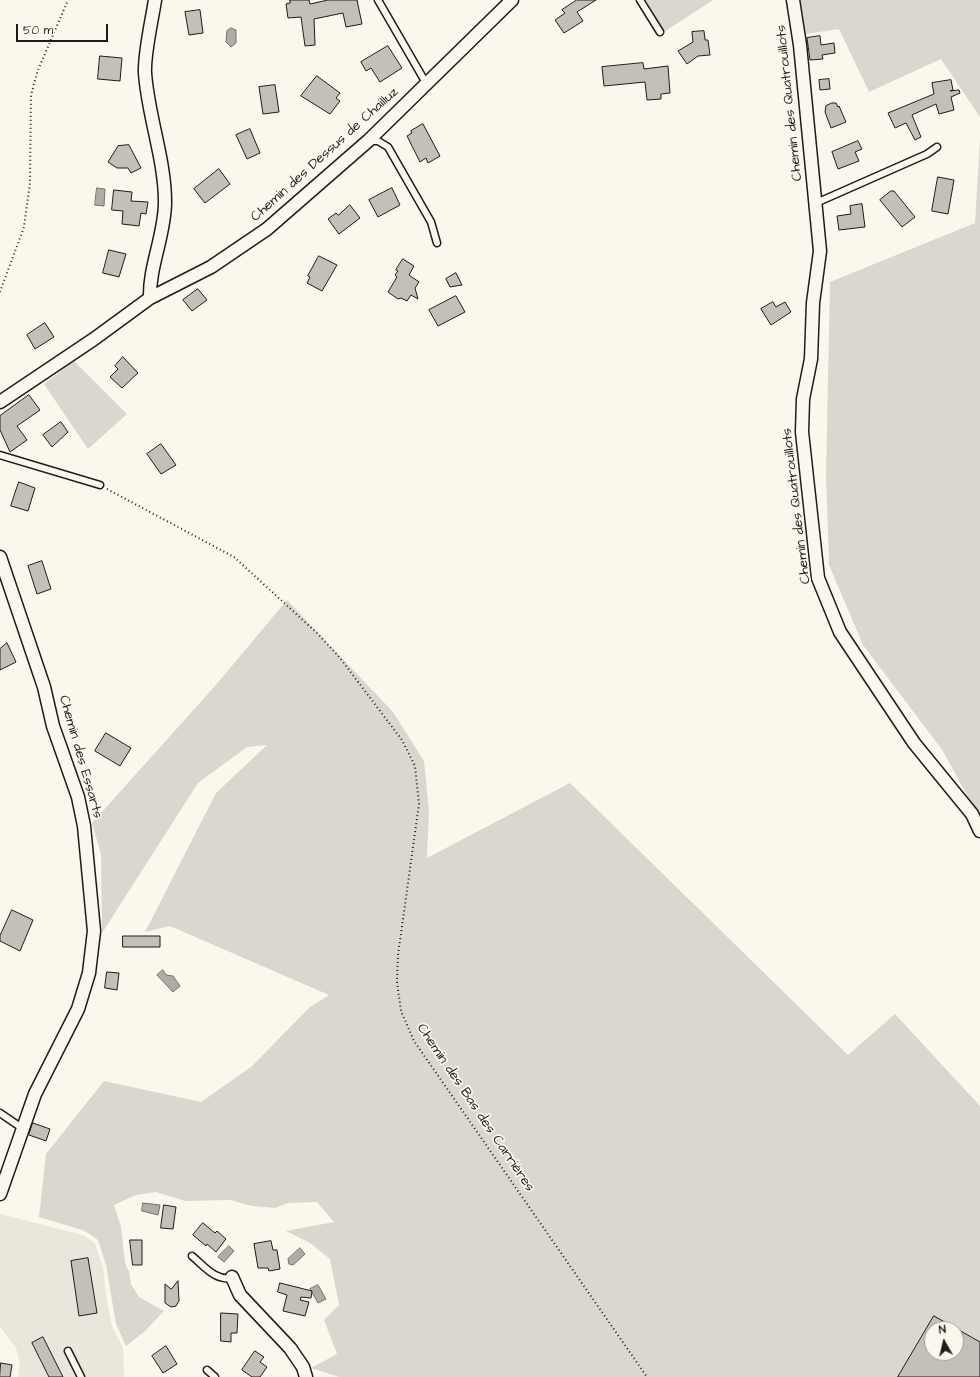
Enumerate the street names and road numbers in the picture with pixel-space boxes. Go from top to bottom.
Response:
street label: Chemin des Quatrouillots [773,24,807,182]
street label: Chemin des Dessus de Chailluz [248,84,402,226]
street label: Chemin des Quatrouillots [779,427,815,585]
street label: Chemin des Essarts [54,694,106,820]
street label: Chemin des Bas des Carrières [412,1021,538,1195]

